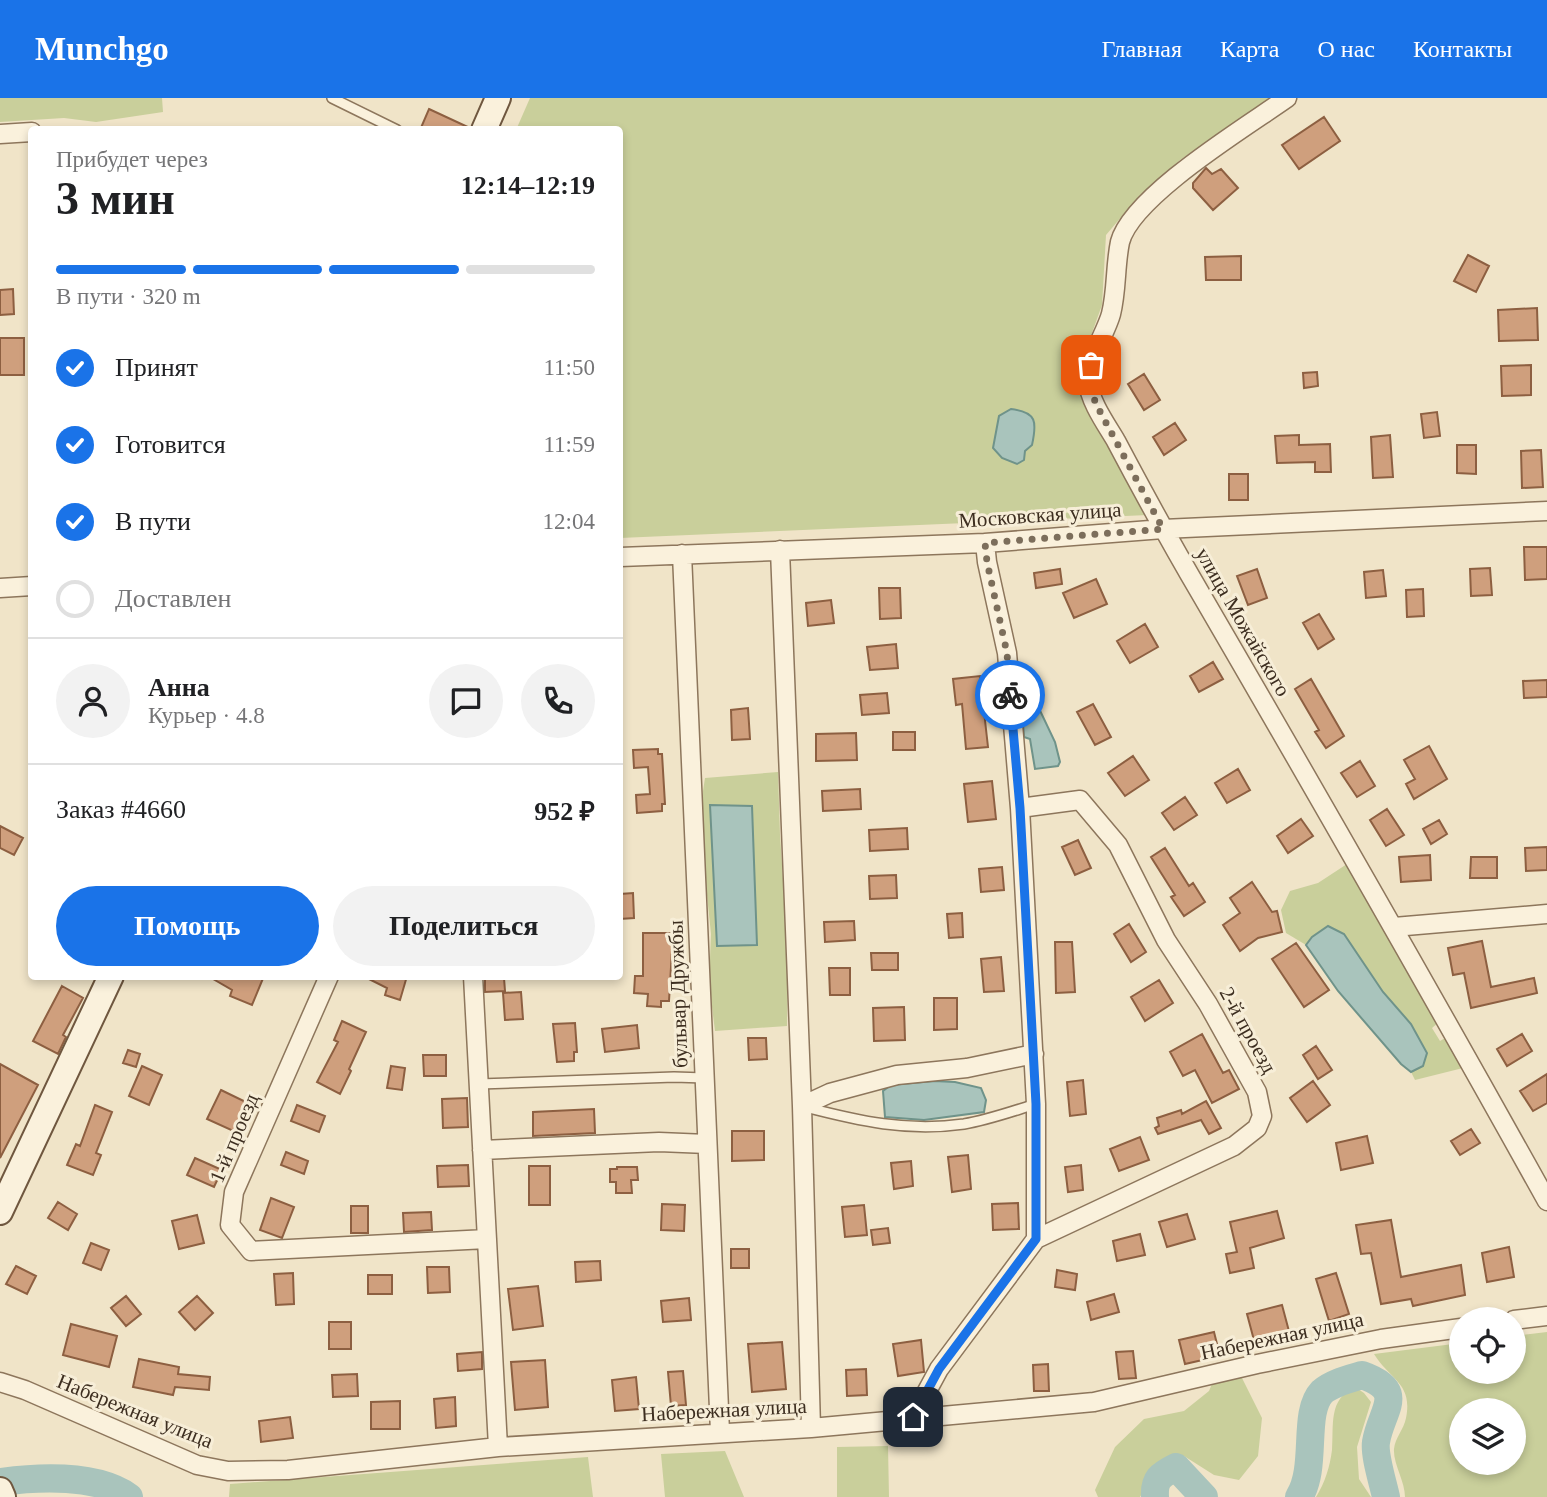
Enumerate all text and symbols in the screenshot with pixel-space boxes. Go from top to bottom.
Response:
text: Munchgo [35,31,169,67]
text: Главная [1101,36,1182,62]
text: Карта [1220,36,1279,62]
text: О нас [1317,36,1375,62]
text: Контакты [1413,36,1512,62]
text: Прибудет через [56,147,208,172]
text: 12:14–12:19 [461,171,595,200]
text: 3 мин [56,173,175,224]
text: В пути · 320 m [56,284,201,309]
pin [1061,335,1121,395]
icon: bag [1072,346,1110,384]
icon: check [56,349,94,387]
text: Принят [115,353,198,382]
text: 11:50 [543,355,595,380]
icon: check [56,426,94,464]
text: Готовится [115,430,226,459]
text: 11:59 [543,432,595,457]
street label: Московская улица [958,497,1123,533]
icon: check [56,503,94,541]
text: В пути [115,507,191,536]
text: 12:04 [543,509,595,534]
street label: улица Можайского [1191,543,1295,701]
text: Доставлен [115,584,232,613]
courier [975,660,1045,730]
button: person [56,664,130,738]
button: chat [429,664,503,738]
button: phone [521,664,595,738]
text: Анна [148,673,210,702]
icon: bike [991,676,1029,714]
text: Курьер · 4.8 [148,703,265,728]
text: Заказ #4660 [56,795,186,824]
text: 952 ₽ [534,797,595,826]
button: Помощь [56,886,319,966]
button: Поделиться [333,886,595,966]
street label: бульвар Дружбы [663,920,693,1068]
street label: 2-й проезд [1215,983,1282,1077]
street label: 1-й проезд [204,1089,264,1186]
street label: Набережная улица [1198,1307,1366,1365]
map controls [1449,1307,1526,1475]
button: locate [1449,1307,1526,1384]
street label: Набережная улица [54,1369,217,1453]
pin [883,1387,943,1447]
street label: Набережная улица [641,1394,808,1426]
icon: home [894,1398,932,1436]
button: layers [1449,1398,1526,1475]

